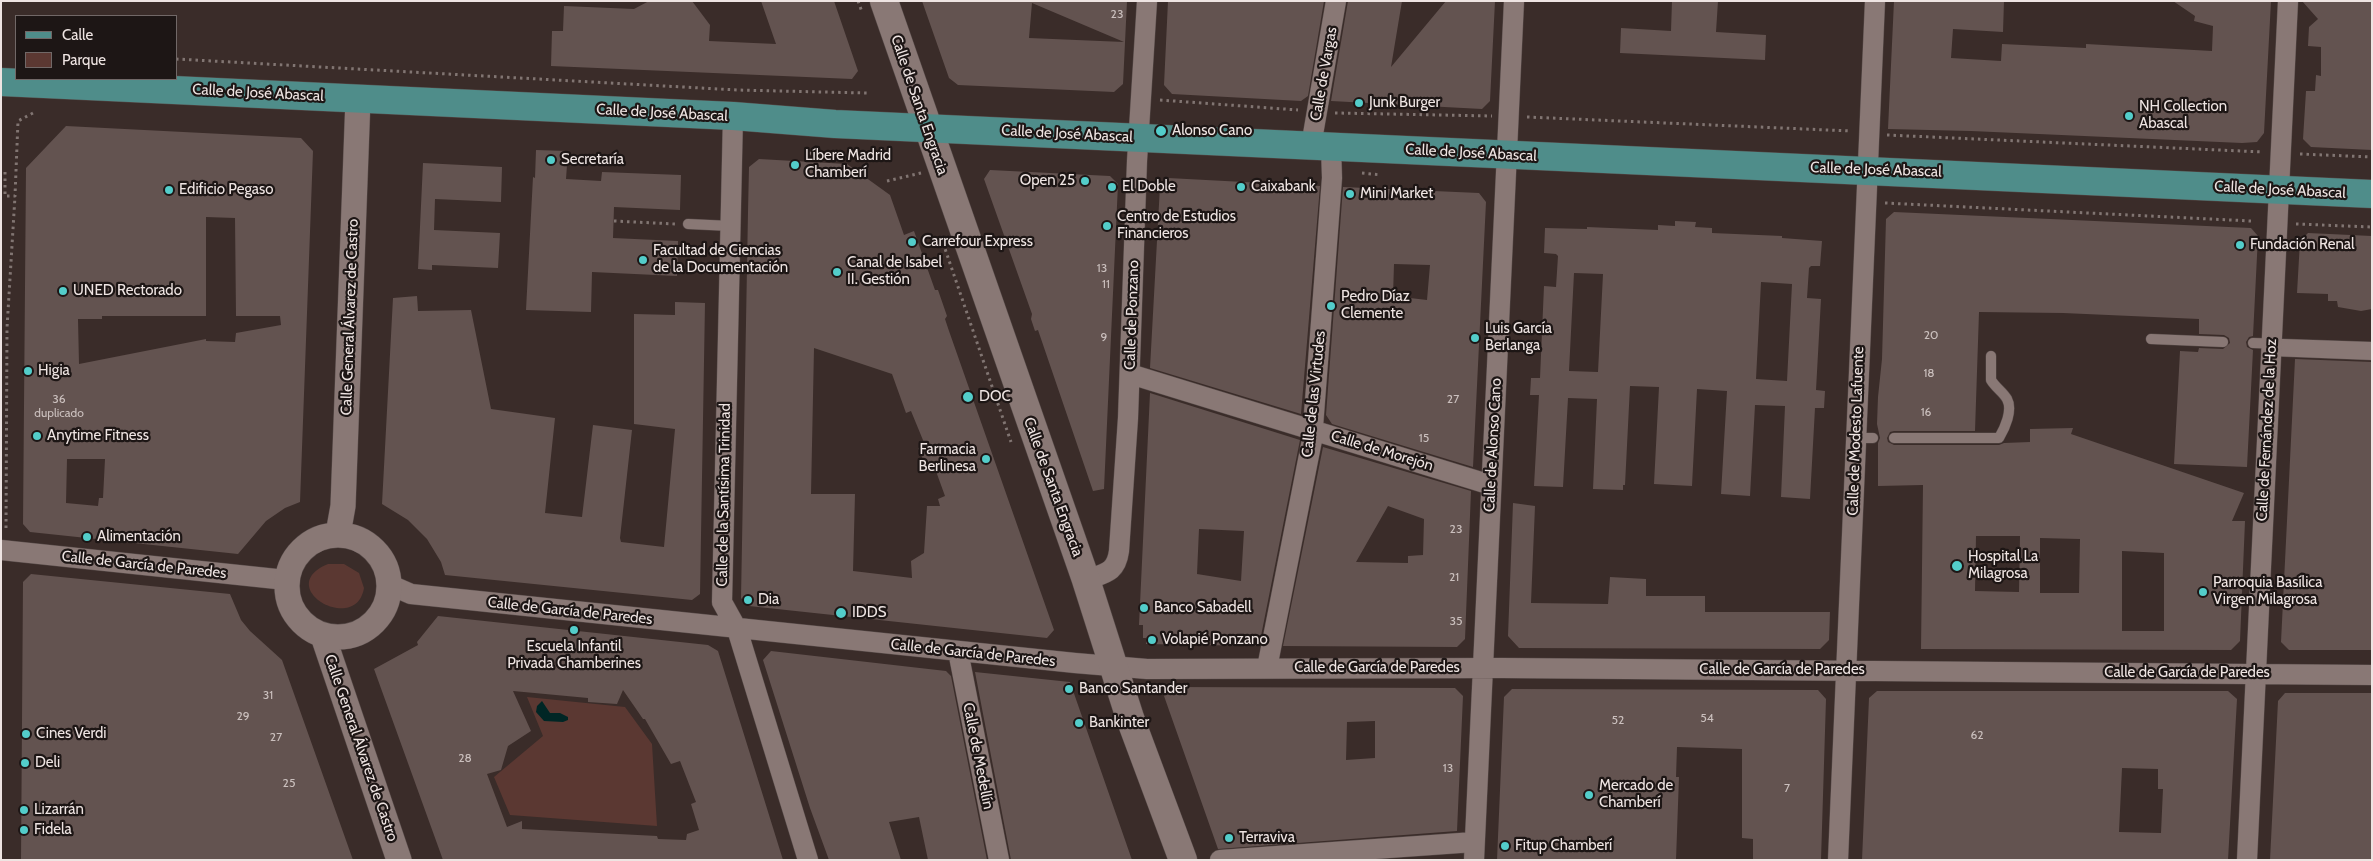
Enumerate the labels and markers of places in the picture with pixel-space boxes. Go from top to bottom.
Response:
place label: Junk Burger [1369,94,1440,112]
marker: Junk Burger [1353,97,1365,109]
place label: NH Collection Abascal [2139,98,2227,133]
marker: NH Collection Abascal [2123,110,2135,122]
place label: Alonso Cano [1172,122,1252,140]
marker: Alonso Cano [1154,124,1168,138]
place label: Líbere Madrid Chamberí [805,147,891,182]
place label: Secretaría [561,151,624,169]
marker: Secretaría [545,154,557,166]
marker: Líbere Madrid Chamberí [789,159,801,171]
place label: Open 25 [1020,172,1075,190]
marker: Open 25 [1079,175,1091,187]
place label: El Doble [1122,178,1176,196]
place label: Caixabank [1251,178,1315,196]
place label: Edificio Pegaso [179,181,274,199]
marker: El Doble [1106,181,1118,193]
marker: Caixabank [1235,181,1247,193]
marker: Edificio Pegaso [163,184,175,196]
place label: Mini Market [1360,185,1433,203]
marker: Mini Market [1344,188,1356,200]
place label: Centro de Estudios Financieros [1117,208,1236,243]
marker: Centro de Estudios Financieros [1101,220,1113,232]
place label: Carrefour Express [922,233,1033,251]
marker: Carrefour Express [906,236,918,248]
place label: Fundación Renal [2250,236,2355,254]
marker: Fundación Renal [2234,239,2246,251]
place label: Facultad de Ciencias de la Documentación [653,242,788,277]
marker: Facultad de Ciencias de la Documentación [637,254,649,266]
place label: Canal de Isabel II. Gestión [847,254,942,289]
marker: Canal de Isabel II. Gestión [831,266,843,278]
place label: UNED Rectorado [73,282,182,300]
marker: UNED Rectorado [57,285,69,297]
place label: Pedro Díaz Clemente [1341,288,1410,323]
marker: Pedro Díaz Clemente [1325,300,1337,312]
place label: Luis García Berlanga [1485,320,1552,355]
marker: Luis García Berlanga [1469,332,1481,344]
place label: Higia [38,362,70,380]
marker: Higia [22,365,34,377]
place label: DOC [979,388,1011,406]
marker: DOC [961,390,975,404]
place label: Anytime Fitness [47,427,149,445]
marker: Anytime Fitness [31,430,43,442]
place label: Farmacia Berlinesa [918,441,976,476]
marker: Farmacia Berlinesa [980,453,992,465]
place label: Alimentación [97,528,181,546]
marker: Alimentación [81,531,93,543]
place label: Hospital La Milagrosa [1968,548,2038,583]
marker: Hospital La Milagrosa [1950,559,1964,573]
place label: Parroquia Basílica Virgen Milagrosa [2213,574,2322,609]
marker: Parroquia Basílica Virgen Milagrosa [2197,586,2209,598]
place label: Dia [758,591,779,609]
marker: Dia [742,594,754,606]
place label: Banco Sabadell [1154,599,1251,617]
marker: Banco Sabadell [1138,602,1150,614]
place label: IDDS [852,604,886,622]
marker: IDDS [834,606,848,620]
marker: Escuela Infantil Privada Chamberines [568,624,580,636]
place label: Volapié Ponzano [1162,631,1268,649]
marker: Volapié Ponzano [1146,634,1158,646]
place label: Escuela Infantil Privada Chamberines [507,638,641,673]
place label: Banco Santander [1079,680,1187,698]
marker: Banco Santander [1063,683,1075,695]
place label: Bankinter [1089,714,1149,732]
marker: Bankinter [1073,717,1085,729]
place label: Cines Verdi [36,725,107,743]
marker: Cines Verdi [20,728,32,740]
place label: Deli [35,754,60,772]
marker: Deli [19,757,31,769]
place label: Mercado de Chamberí [1599,777,1673,812]
marker: Mercado de Chamberí [1583,789,1595,801]
place label: Lizarrán [34,801,84,819]
marker: Lizarrán [18,804,30,816]
place label: Fidela [34,821,72,839]
marker: Fidela [18,824,30,836]
place label: Terraviva [1239,829,1295,847]
marker: Terraviva [1223,832,1235,844]
place label: Fitup Chamberí [1515,837,1612,855]
marker: Fitup Chamberí [1499,840,1511,852]

